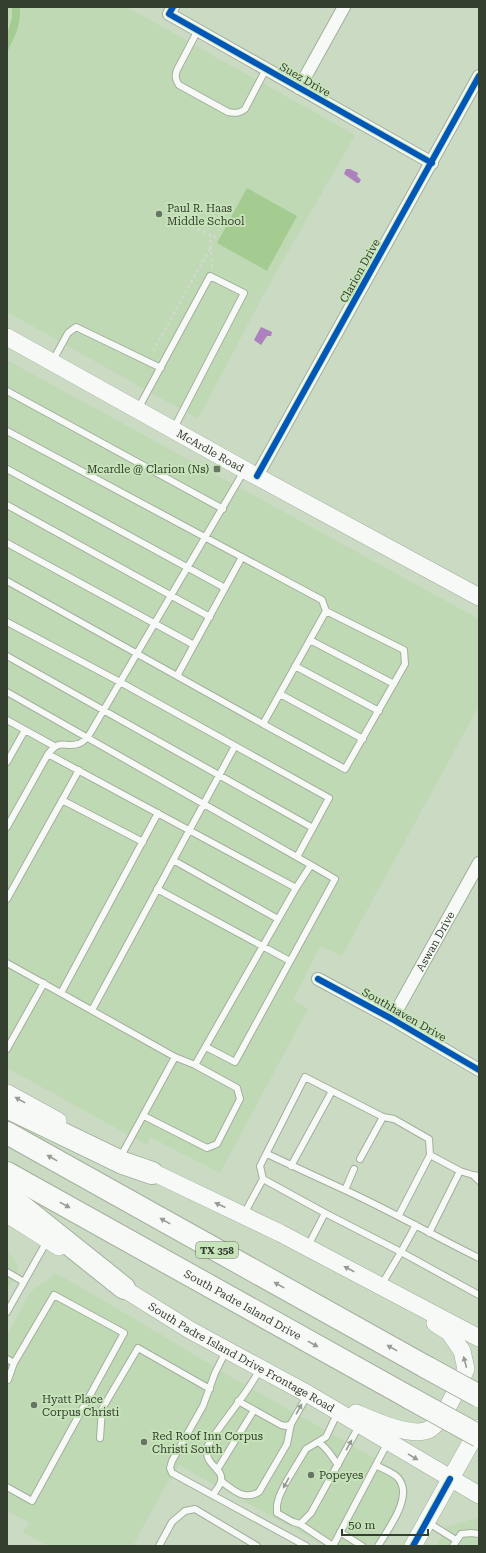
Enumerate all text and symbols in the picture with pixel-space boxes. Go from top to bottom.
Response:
street label: Suez Drive [277,60,333,100]
place label: Paul R. Haas Middle School [167,202,245,228]
marker: Paul R. Haas Middle School [154,209,164,219]
street label: Clarion Drive [337,237,383,305]
street label: McArdle Road [174,427,246,475]
place label: Mcardle @ Clarion (Ns) [87,463,209,476]
marker: Mcardle @ Clarion (Ns) [212,464,222,474]
street label: Aswan Drive [413,909,457,974]
street label: Southhaven Drive [359,986,449,1044]
one-way arrow [14,1097,26,1103]
one-way arrow [46,1155,57,1162]
one-way arrow [60,1202,71,1209]
one-way arrow [214,1202,226,1208]
one-way arrow [159,1218,171,1225]
road number: TX 358 [196,1242,238,1258]
one-way arrow [343,1266,355,1273]
street label: South Padre Island Drive [182,1267,304,1342]
one-way arrow [273,1281,285,1288]
street label: South Padre Island Drive Frontage Road [146,1299,337,1415]
one-way arrow [307,1341,319,1348]
one-way arrow [386,1344,398,1351]
one-way arrow [461,1356,467,1369]
place label: Hyatt Place Corpus Christi [42,1393,120,1419]
marker: Hyatt Place Corpus Christi [29,1400,39,1410]
one-way arrow [296,1403,303,1415]
place label: Red Roof Inn Corpus Christi South [152,1430,263,1456]
marker: Red Roof Inn Corpus Christi South [139,1437,149,1447]
one-way arrow [345,1439,352,1451]
one-way arrow [407,1453,419,1460]
place label: Popeyes [319,1469,363,1482]
marker: Popeyes [306,1470,316,1480]
one-way arrow [282,1477,289,1489]
scale bar [342,1511,428,1537]
text: 50 m [348,1518,375,1532]

